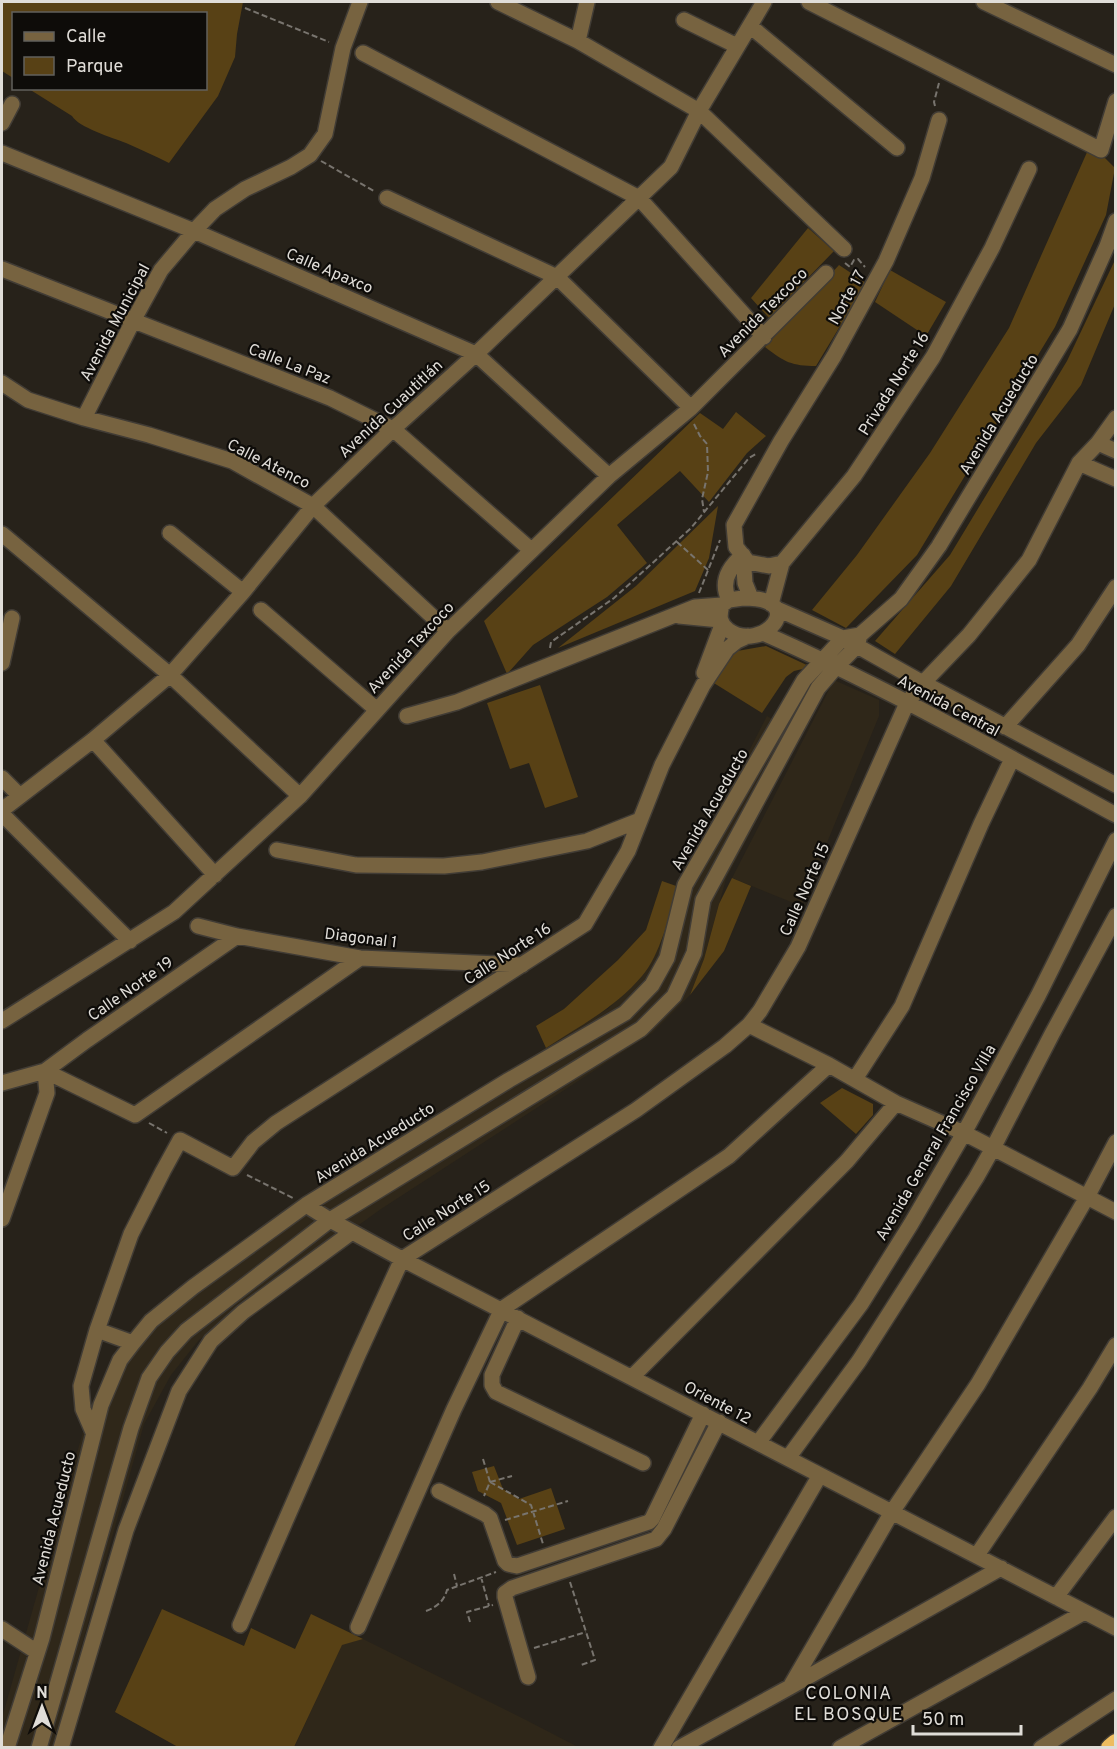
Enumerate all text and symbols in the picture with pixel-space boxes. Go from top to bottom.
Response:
legend [12,12,207,90]
text: Calle [66,26,106,49]
text: Parque [66,56,123,79]
street label: Calle Apaxco [283,245,376,299]
street label: Avenida Municipal [76,261,155,385]
street label: Avenida Texcoco [714,264,813,362]
street label: Norte 17 [825,267,871,329]
street label: Privada Norte 16 [855,329,935,440]
street label: Calle La Paz [245,340,333,390]
street label: Avenida Acueducto [956,351,1044,479]
street label: Avenida Cuautitlán [335,356,448,463]
street label: Calle Atenco [223,435,313,494]
street label: Avenida Texcoco [364,598,459,699]
street label: Avenida Central [893,671,1003,742]
street label: Avenida Acueducto [668,745,754,875]
street label: Calle Norte 15 [776,840,835,940]
street label: Calle Norte 16 [461,919,555,990]
street label: Diagonal 1 [323,925,398,953]
street label: Calle Norte 19 [84,953,178,1026]
street label: Avenida General Francisco Villa [872,1041,1001,1245]
street label: Avenida Acueducto [311,1099,439,1189]
street label: Calle Norte 15 [399,1177,495,1247]
street label: Oriente 12 [680,1378,754,1430]
street label: Avenida Acueducto [29,1449,81,1588]
north arrow [12,1677,72,1737]
district label: COLONIA EL BOSQUE [794,1683,904,1727]
text: N [36,1684,48,1704]
scale bar [913,1698,1021,1736]
text: 50 m [922,1709,964,1732]

